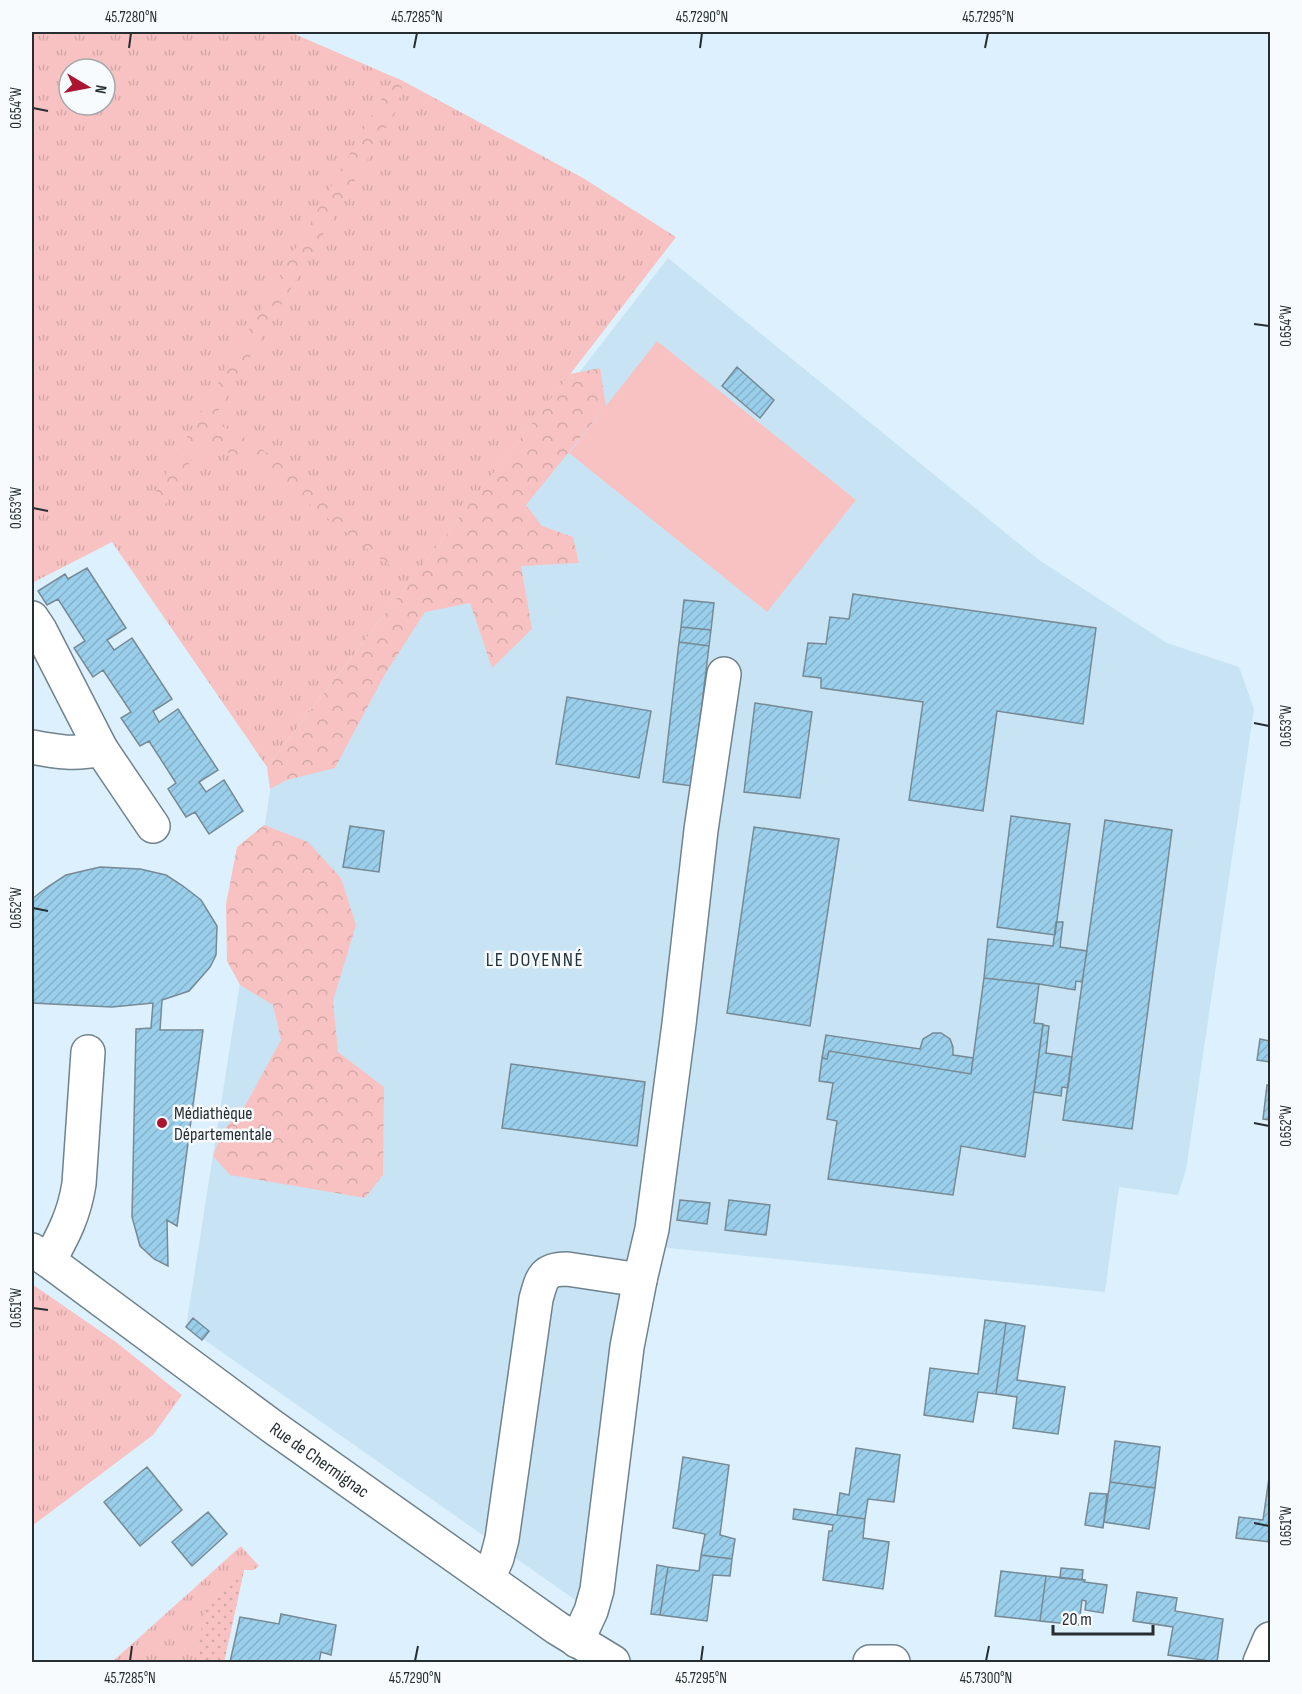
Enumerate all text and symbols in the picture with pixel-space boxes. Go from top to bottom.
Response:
text: 45.7280°N [105,8,157,27]
text: 45.7285°N [391,8,443,27]
text: 45.7290°N [676,8,728,27]
text: 45.7295°N [962,8,1014,27]
north arrow [57,57,117,117]
text: N [90,83,110,95]
text: 0.654°W [7,87,26,129]
text: 0.654°W [1277,305,1296,347]
text: 0.653°W [7,487,26,529]
text: 0.653°W [1277,705,1296,747]
text: 0.652°W [7,887,26,929]
district label: LE DOYENNÉ [486,948,584,972]
place label: Médiathèque Départementale [174,1103,272,1145]
text: 0.652°W [1277,1105,1296,1147]
marker: Médiathèque Départementale [155,1116,169,1130]
text: 0.651°W [7,1288,26,1328]
street label: Rue de Chermignac [266,1418,373,1502]
text: 0.651°W [1277,1506,1296,1546]
scale bar [1053,1598,1154,1636]
text: 20 m [1062,1609,1092,1630]
text: 45.7285°N [104,1669,156,1688]
text: 45.7290°N [389,1669,441,1688]
text: 45.7295°N [675,1669,727,1688]
text: 45.7300°N [960,1669,1012,1688]

